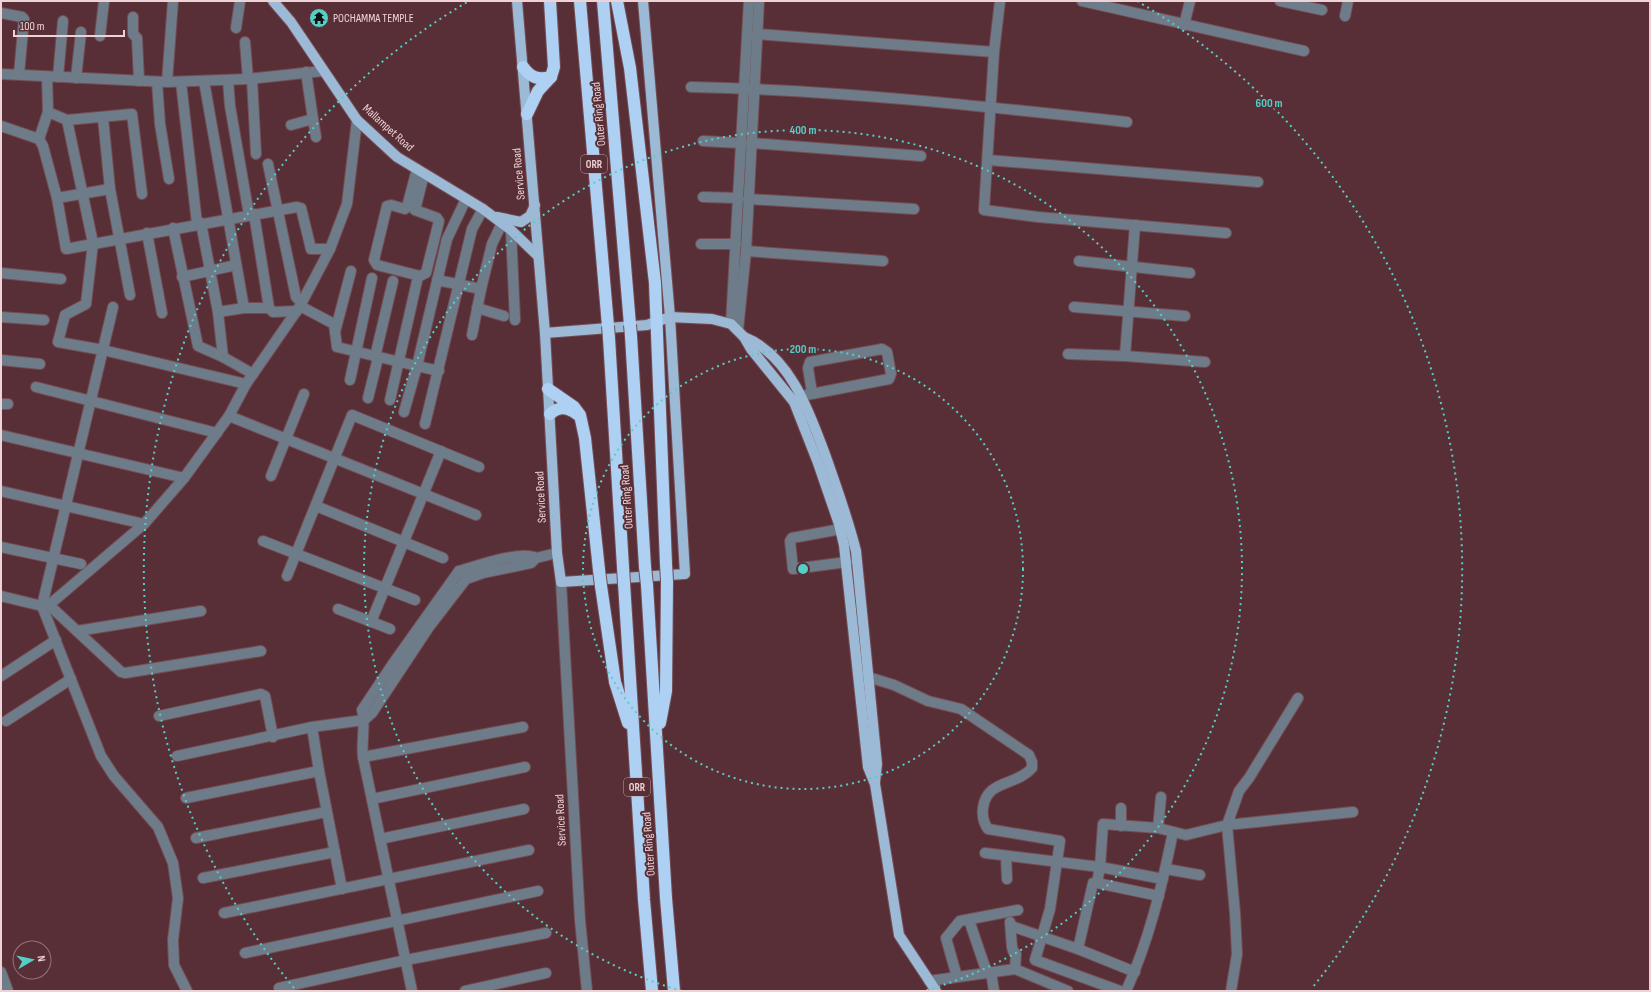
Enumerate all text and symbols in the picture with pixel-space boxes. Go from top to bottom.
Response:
temple icon: POCHAMMA TEMPLE [308,7,330,29]
place label: POCHAMMA TEMPLE [333,11,414,26]
scale bar [14,12,124,38]
text: 100 m [20,19,45,34]
street label: Outer Ring Road [589,81,609,147]
text: 600 m [1256,96,1282,111]
street label: Mallampet Road [359,101,417,155]
text: 400 m [790,123,816,138]
street label: Service Road [509,148,529,200]
road number: ORR [581,155,607,173]
text: 200 m [790,342,816,357]
street label: Outer Ring Road [617,464,637,530]
street label: Service Road [532,471,550,523]
centre of rings [796,562,810,576]
road number: ORR [624,778,650,796]
street label: Service Road [552,794,570,846]
street label: Outer Ring Road [639,811,659,877]
north arrow [12,940,52,980]
text: N [35,955,48,963]

